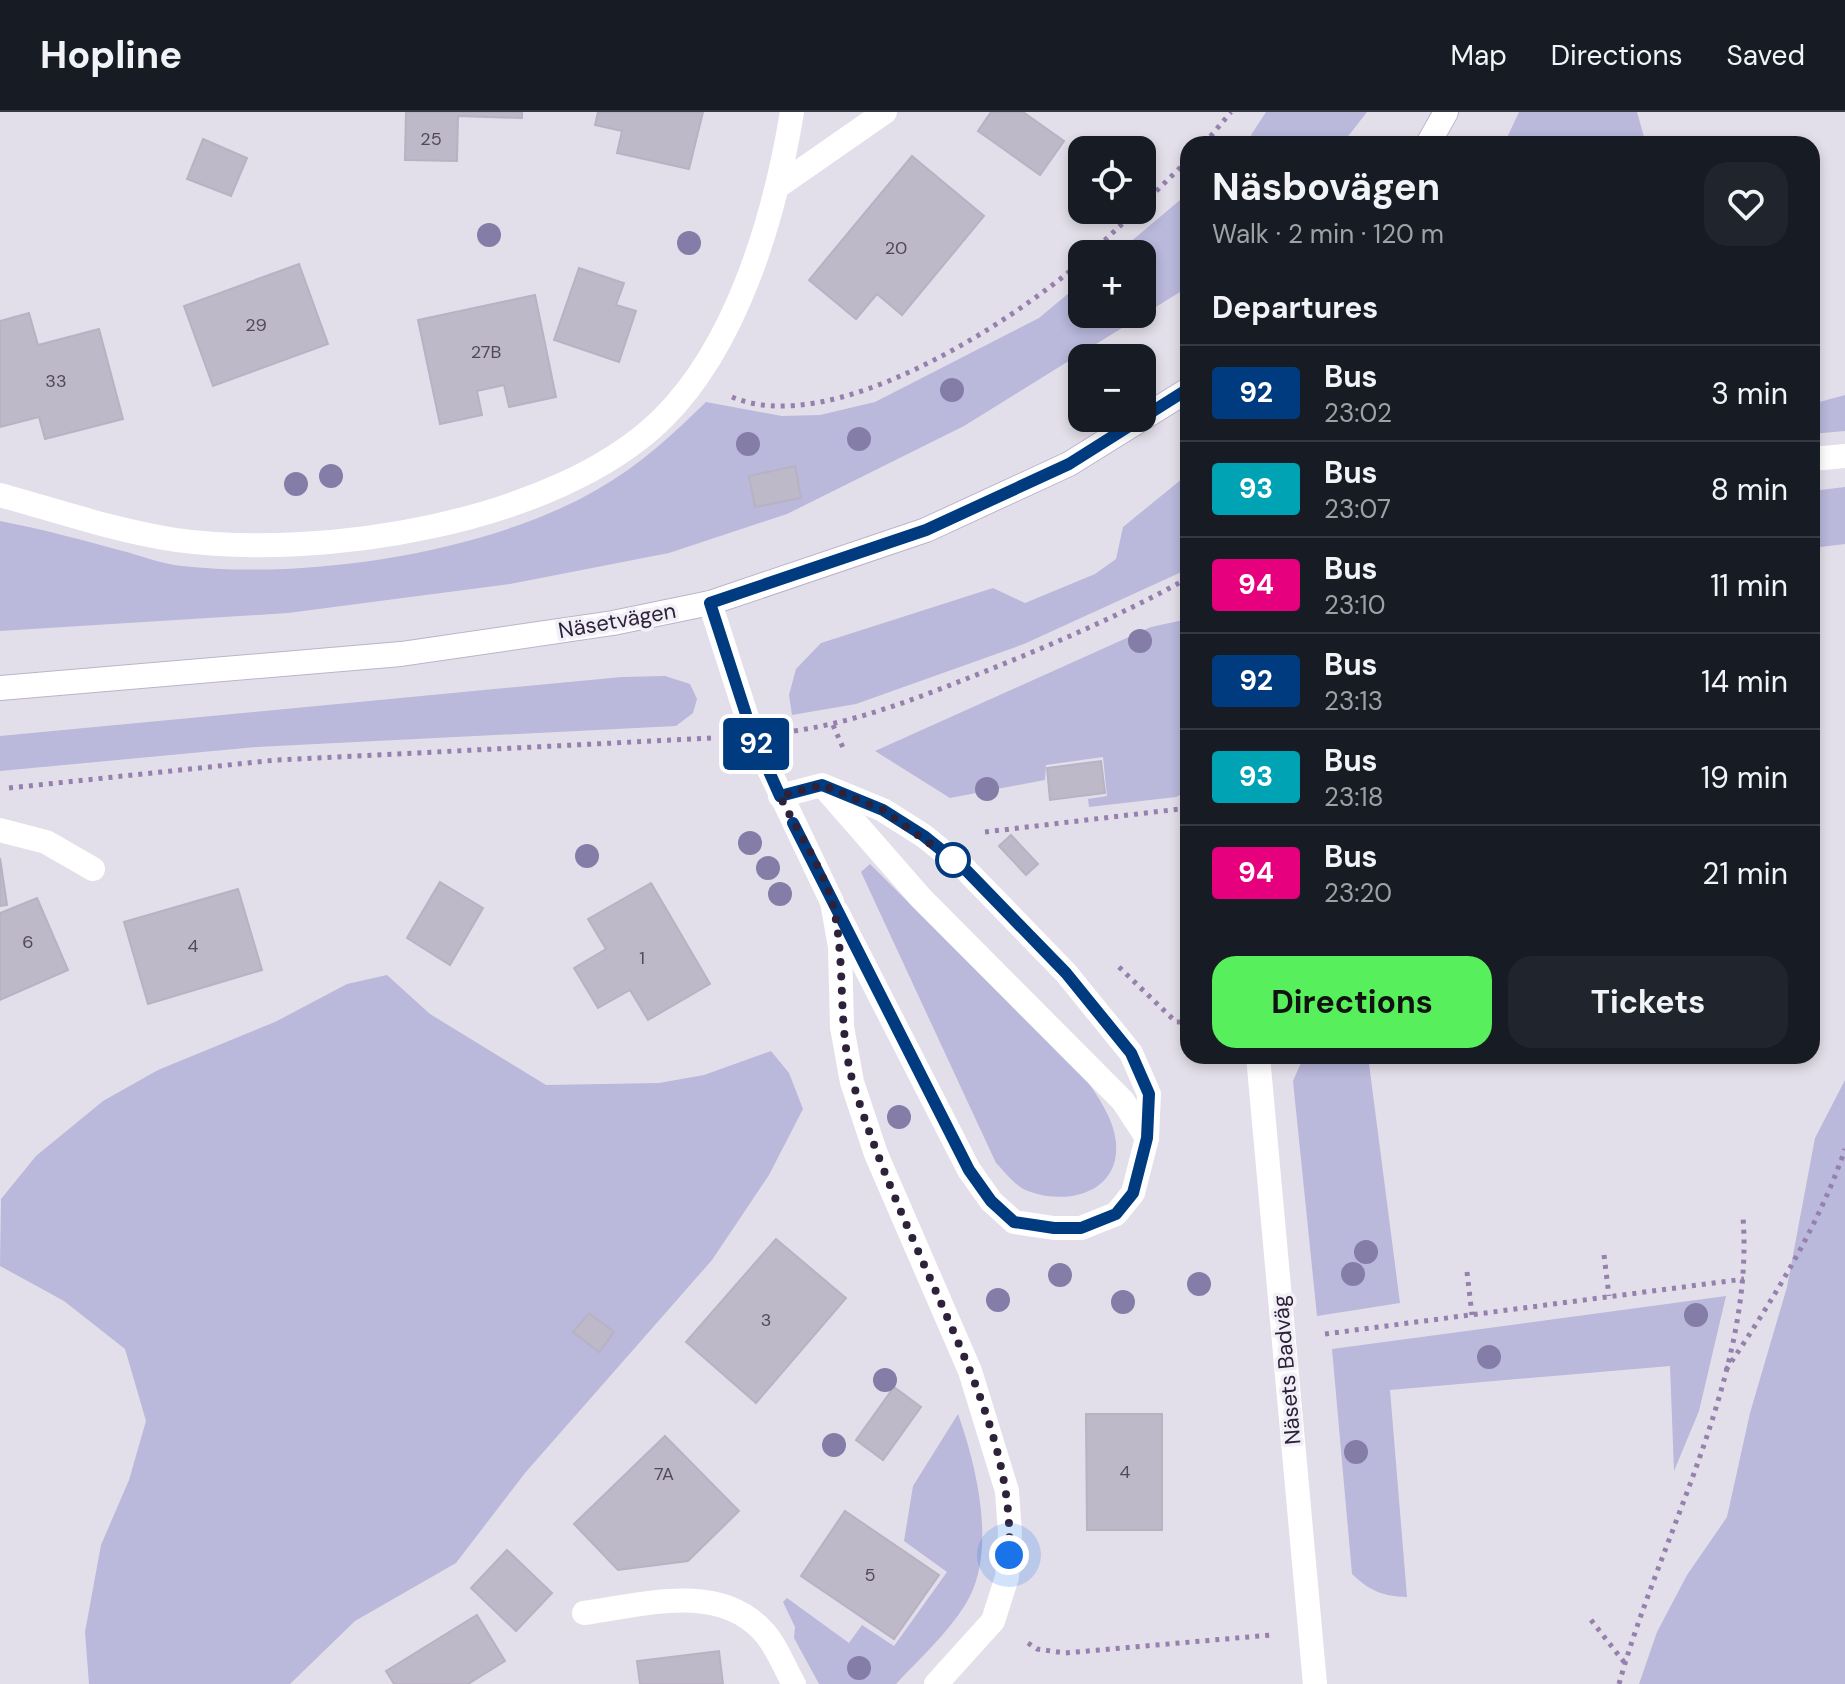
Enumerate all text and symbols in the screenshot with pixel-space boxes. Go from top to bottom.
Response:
text: Hopline [40,30,182,80]
text: Map [1450,37,1507,74]
text: Directions [1551,37,1683,74]
text: Saved [1727,37,1805,74]
house number: 25 [420,127,442,151]
map controls [1068,136,1156,432]
button: locate [1068,136,1156,224]
text: Näsbovägen [1212,162,1440,212]
button: heart [1704,162,1788,246]
text: Walk · 2 min · 120 m [1212,217,1444,251]
house number: 20 [885,236,907,260]
button: + [1068,240,1156,328]
text: Departures [1212,288,1378,327]
house number: 29 [245,313,267,337]
house number: 27B [471,340,501,364]
button: − [1068,344,1156,432]
text: Bus [1324,357,1378,396]
house number: 33 [45,369,67,393]
text: 92 [1239,374,1273,411]
text: 3 min [1711,374,1788,413]
text: 23:02 [1324,396,1392,430]
text: Bus [1324,453,1378,492]
text: 93 [1239,470,1273,507]
text: 8 min [1711,470,1788,509]
text: 23:07 [1324,492,1391,526]
text: Bus [1324,549,1378,588]
text: 94 [1238,566,1274,603]
text: 11 min [1710,566,1788,605]
text: 23:10 [1324,588,1386,622]
street label: Näsetvägen [556,596,678,645]
text: Bus [1324,645,1378,684]
text: 92 [1239,662,1273,699]
text: 14 min [1701,662,1788,701]
text: 23:13 [1324,684,1383,718]
line badge: 92 [720,718,792,770]
text: 92 [739,725,773,762]
text: Bus [1324,741,1378,780]
text: 93 [1239,758,1273,795]
text: 19 min [1701,758,1788,797]
text: 23:18 [1324,780,1384,814]
text: Bus [1324,837,1378,876]
unlabelled marker [936,843,970,877]
text: 94 [1238,854,1274,891]
text: 21 min [1702,854,1788,893]
text: 23:20 [1324,876,1392,910]
house number: 6 [22,930,34,954]
house number: 4 [188,934,199,958]
house number: 1 [639,946,645,970]
button: Directions [1212,956,1492,1048]
button: Tickets [1508,956,1788,1048]
street label: Näsets Badväg [1266,1294,1307,1446]
house number: 3 [761,1308,771,1332]
house number: 4 [1120,1460,1131,1484]
house number: 7A [654,1462,674,1486]
your location [989,1535,1029,1575]
house number: 5 [865,1563,875,1587]

